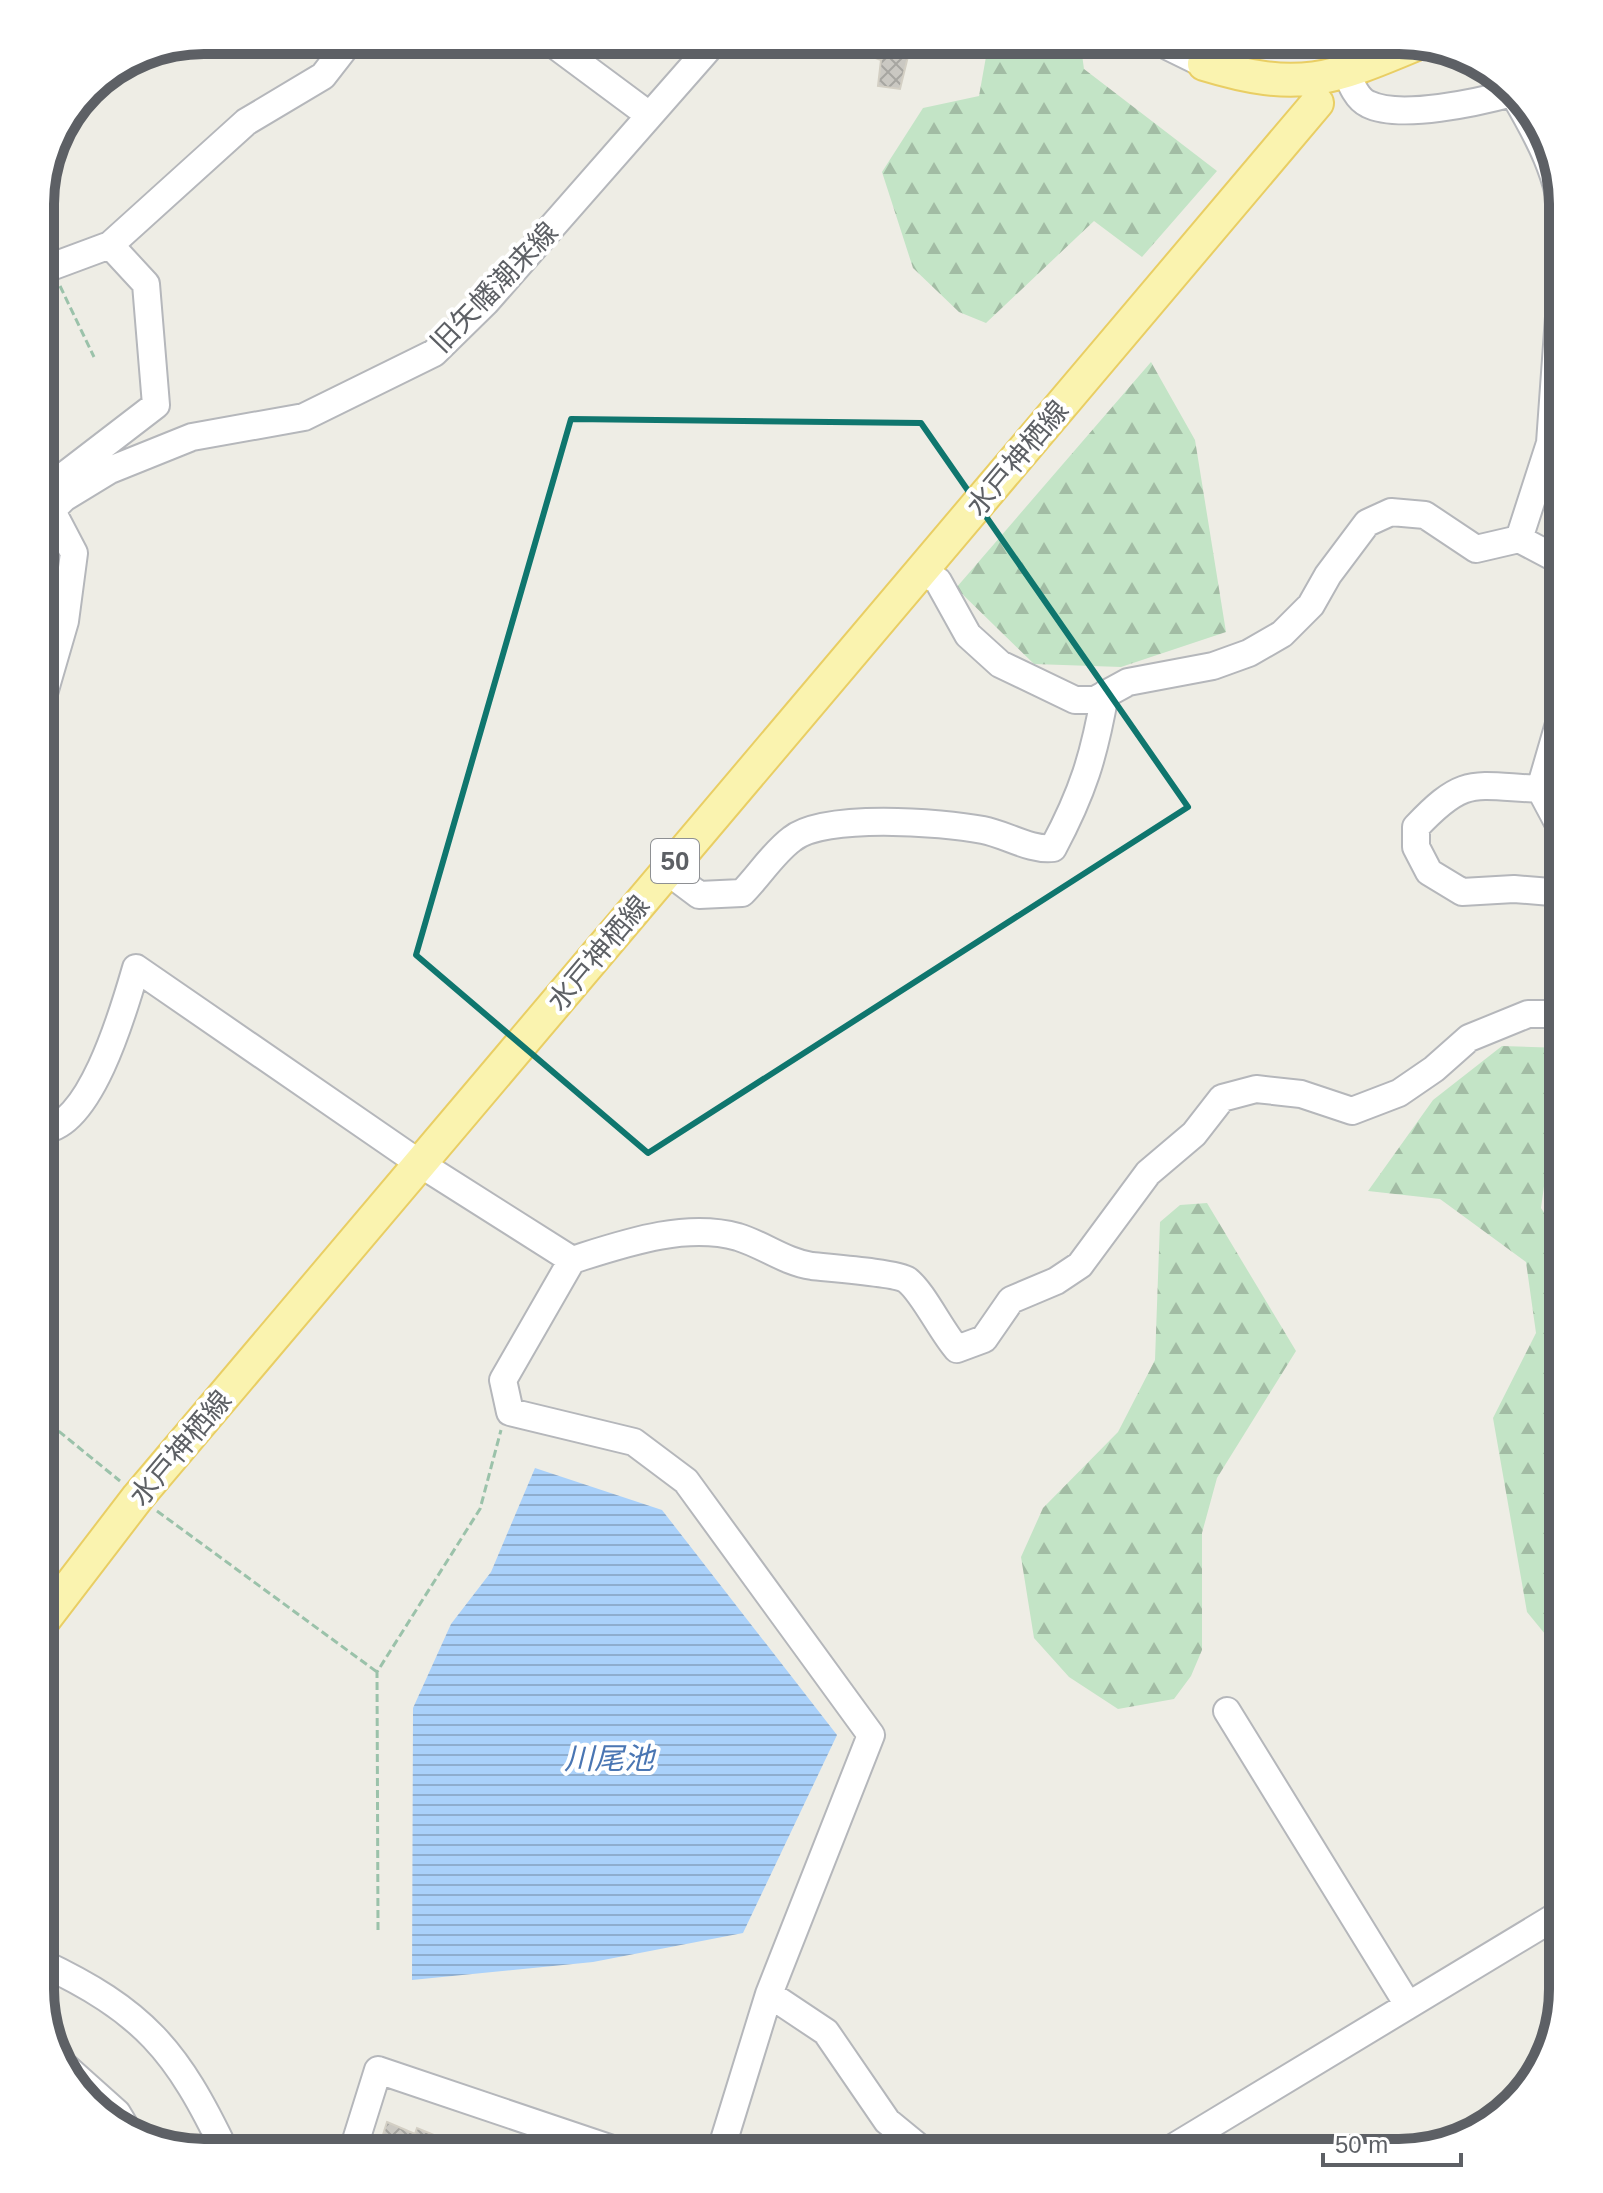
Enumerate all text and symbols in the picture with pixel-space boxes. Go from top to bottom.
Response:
street label: 旧矢幡潮来線 [425,216,564,359]
street label: 水戸神栖線 [961,395,1074,522]
road number: 50 [651,839,699,883]
street label: 水戸神栖線 [542,890,655,1017]
street label: 水戸神栖線 [124,1385,237,1512]
water label: 川尾池 [564,1742,657,1775]
scale bar [1323,2117,1461,2167]
text: 50 m [1335,2131,1388,2158]

